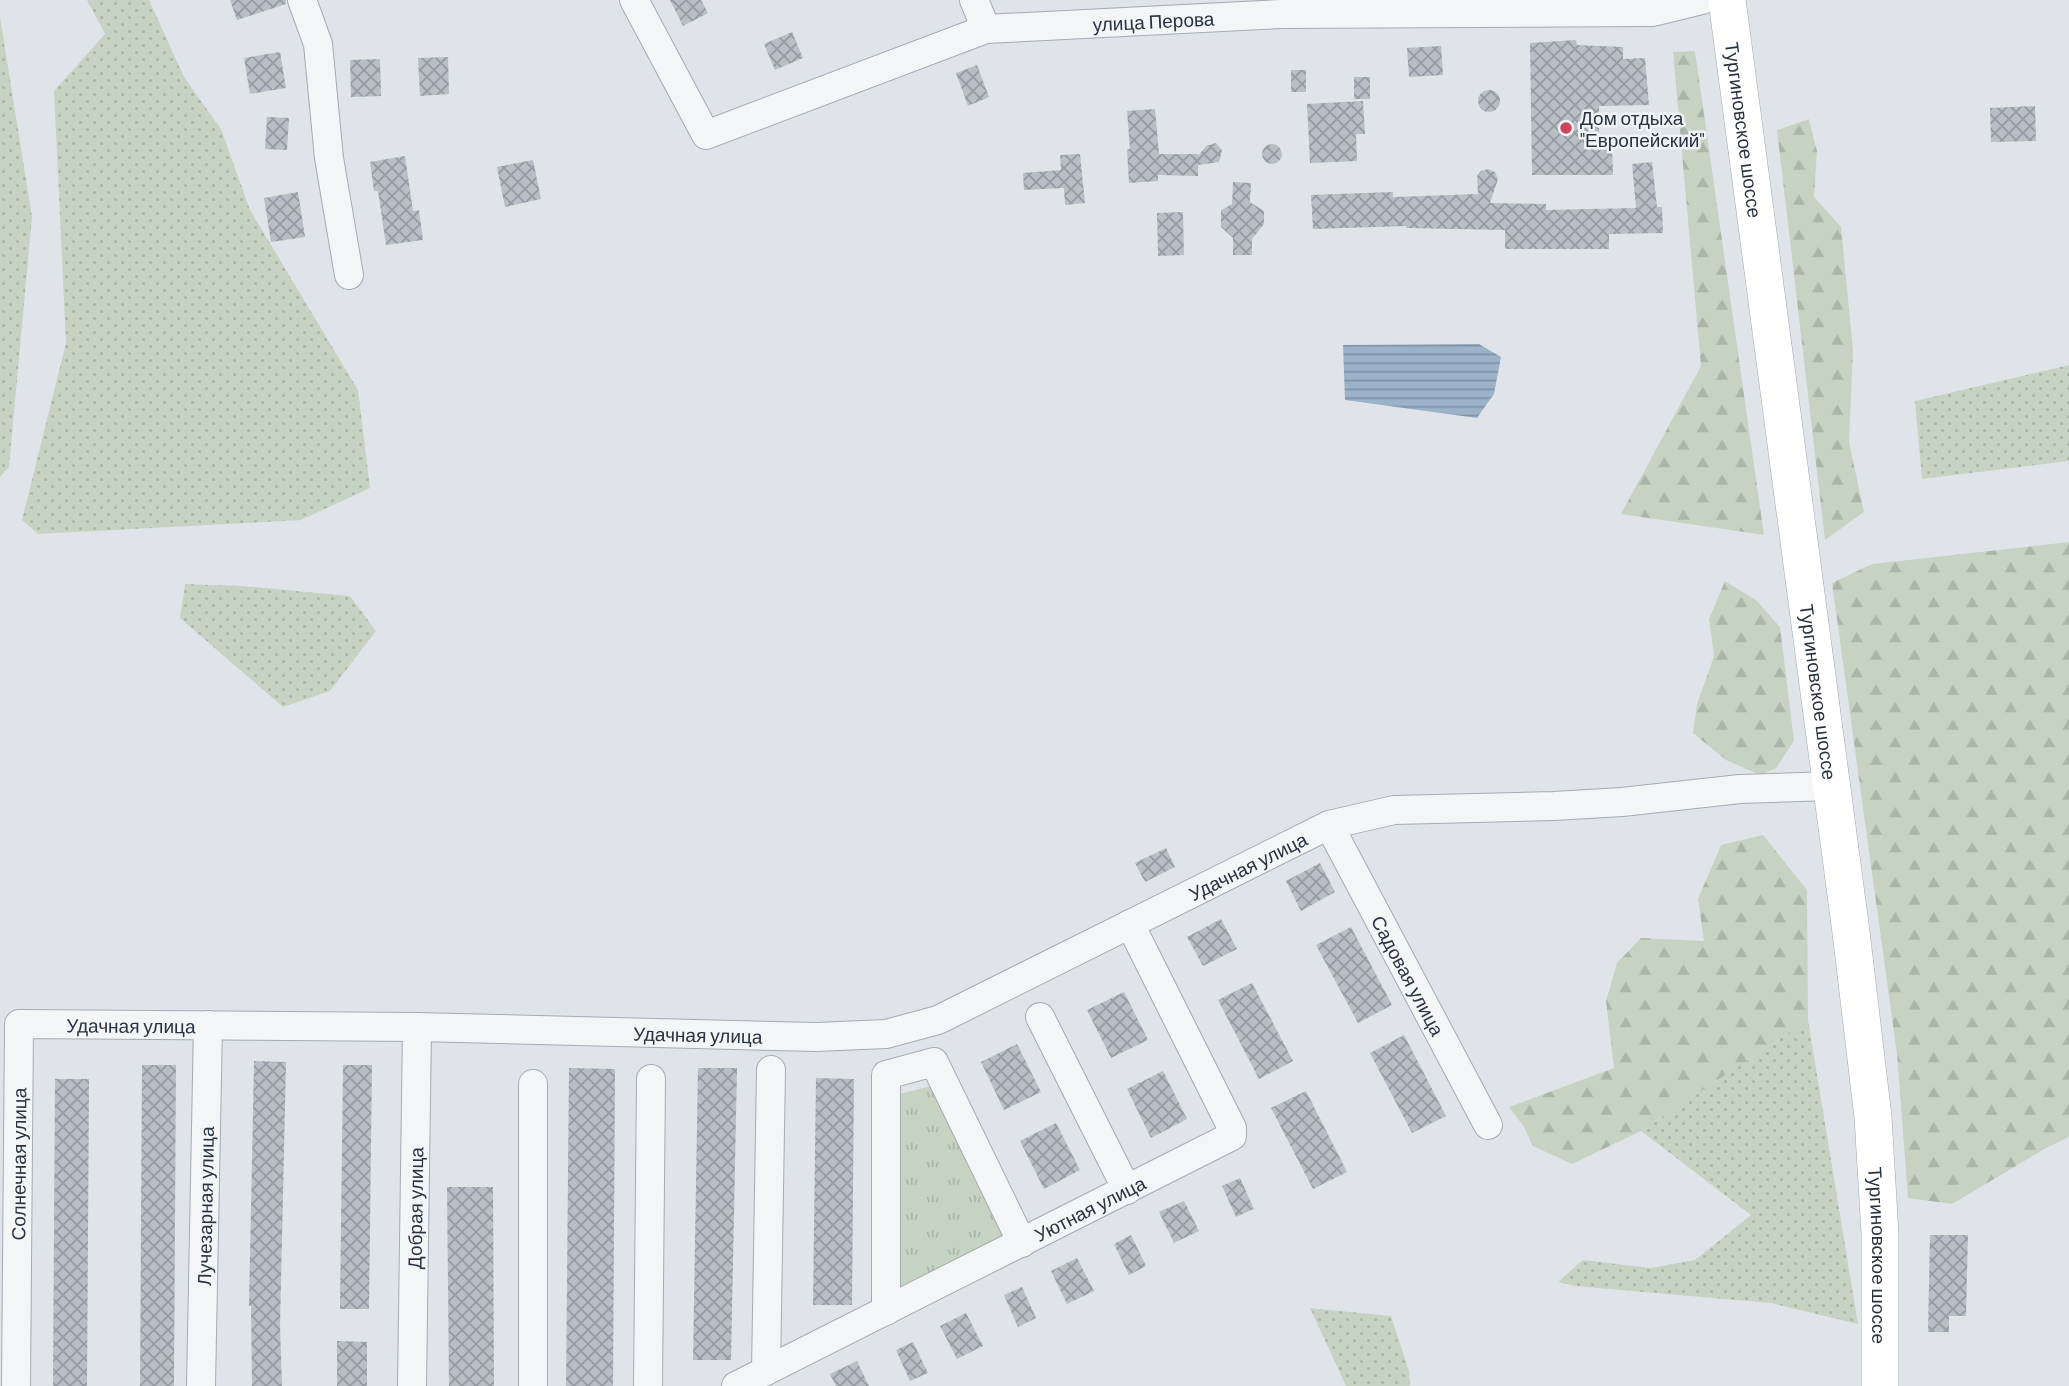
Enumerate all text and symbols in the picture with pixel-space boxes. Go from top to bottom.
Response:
street label: улица Перова [1092,6,1215,35]
street label: Тургиновское шоссе [1721,40,1767,219]
place label: Дом отдыха "Европейский" [1580,106,1704,151]
marker: Дом отдыха "Европейский" [1558,120,1574,136]
street label: Тургиновское шоссе [1796,602,1842,781]
street label: Удачная улица [1185,826,1311,905]
street label: Садовая улица [1367,911,1450,1040]
street label: Удачная улица [66,1013,196,1037]
street label: Удачная улица [633,1021,763,1047]
street label: Солнечная улица [6,1087,30,1240]
street label: Лучезарная улица [191,1126,218,1286]
street label: Добрая улица [402,1146,427,1269]
street label: Тургиновское шоссе [1864,1166,1892,1344]
street label: Уютная улица [1030,1170,1149,1245]

